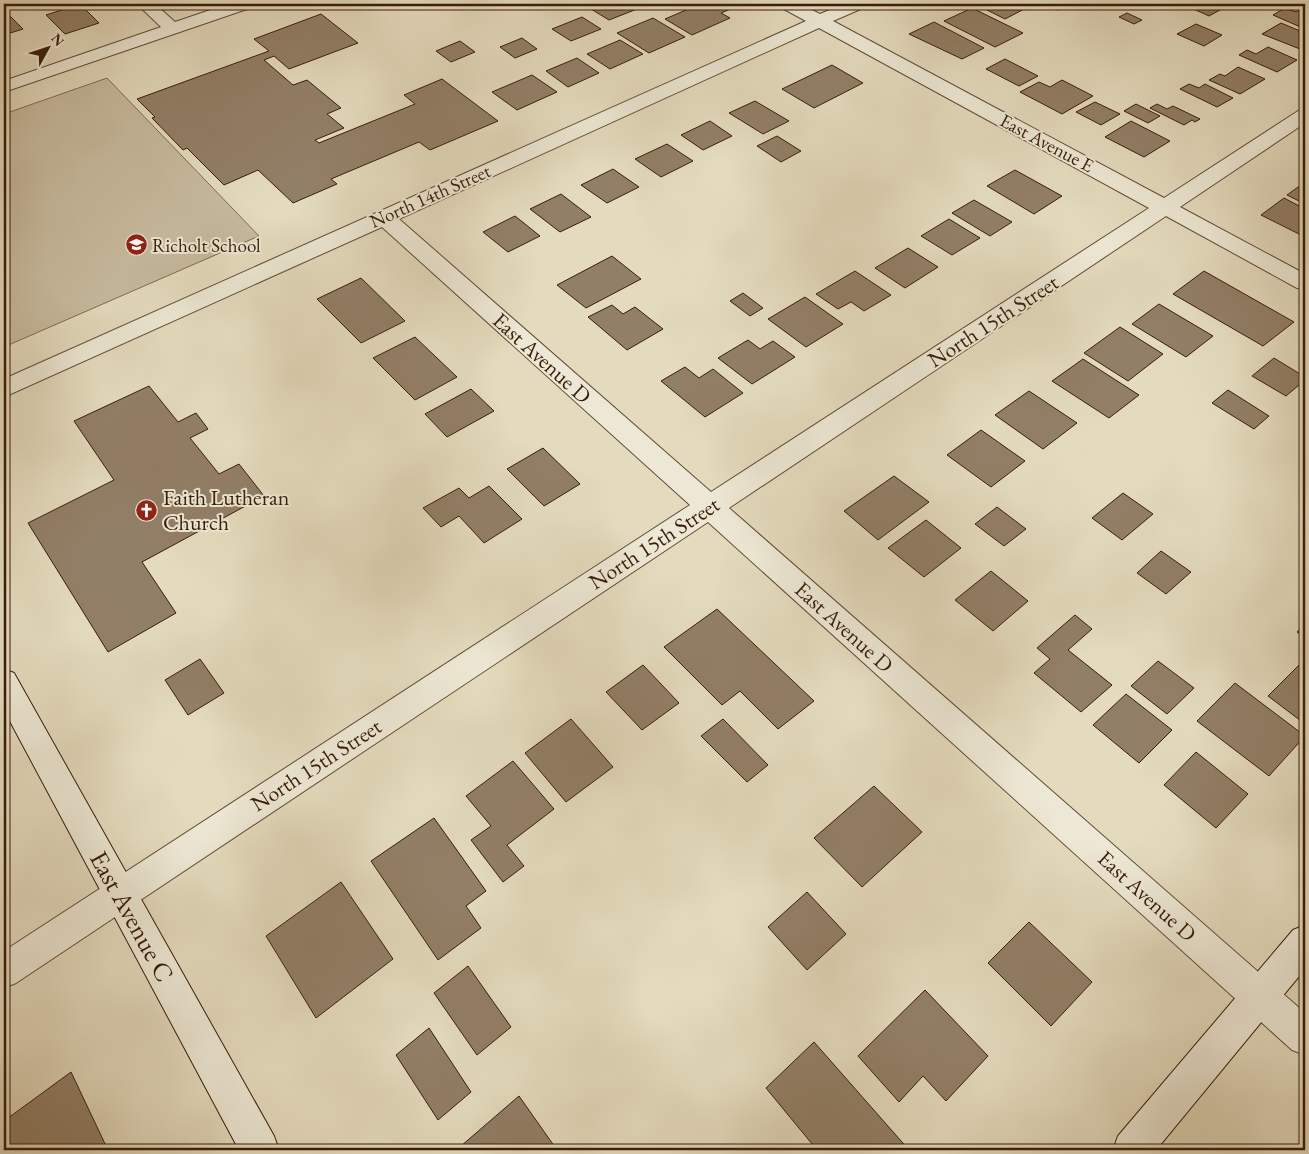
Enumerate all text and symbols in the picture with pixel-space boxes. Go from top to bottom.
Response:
north arrow [22,22,72,72]
text: N [47,30,69,50]
street label: East Avenue E [996,108,1098,178]
street label: North 14th Street [366,158,494,234]
school or university icon: Richolt School [124,233,148,257]
place label: Richolt School [152,233,261,258]
street label: North 15th Street [922,268,1064,374]
street label: East Avenue D [487,306,597,410]
place label: Faith Lutheran Church [163,483,290,537]
street label: North 15th Street [583,490,725,596]
church icon: Faith Lutheran Church [135,498,159,522]
street label: East Avenue D [789,575,899,679]
street label: North 15th Street [245,712,387,818]
street label: East Avenue D [1092,844,1202,948]
street label: East Avenue C [82,845,182,987]

